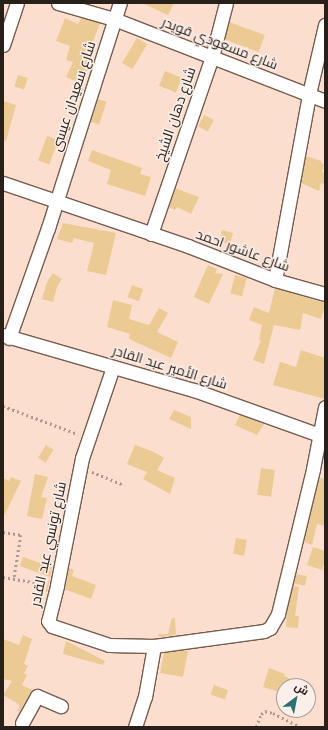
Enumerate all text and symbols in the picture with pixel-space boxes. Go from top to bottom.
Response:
street label: شارع مسعودي قويدر [160,13,280,73]
street label: شارع سعيدان عيسى [47,39,99,153]
street label: شارع دهان الشيخ [151,65,199,163]
street label: شارع عاشور احمد [194,225,292,275]
street label: شارع الأمير عبد القادر [111,342,229,392]
street label: شارع تونسي عبد القادر [27,480,69,608]
north arrow [276,678,316,718]
text: ش [292,679,312,698]

